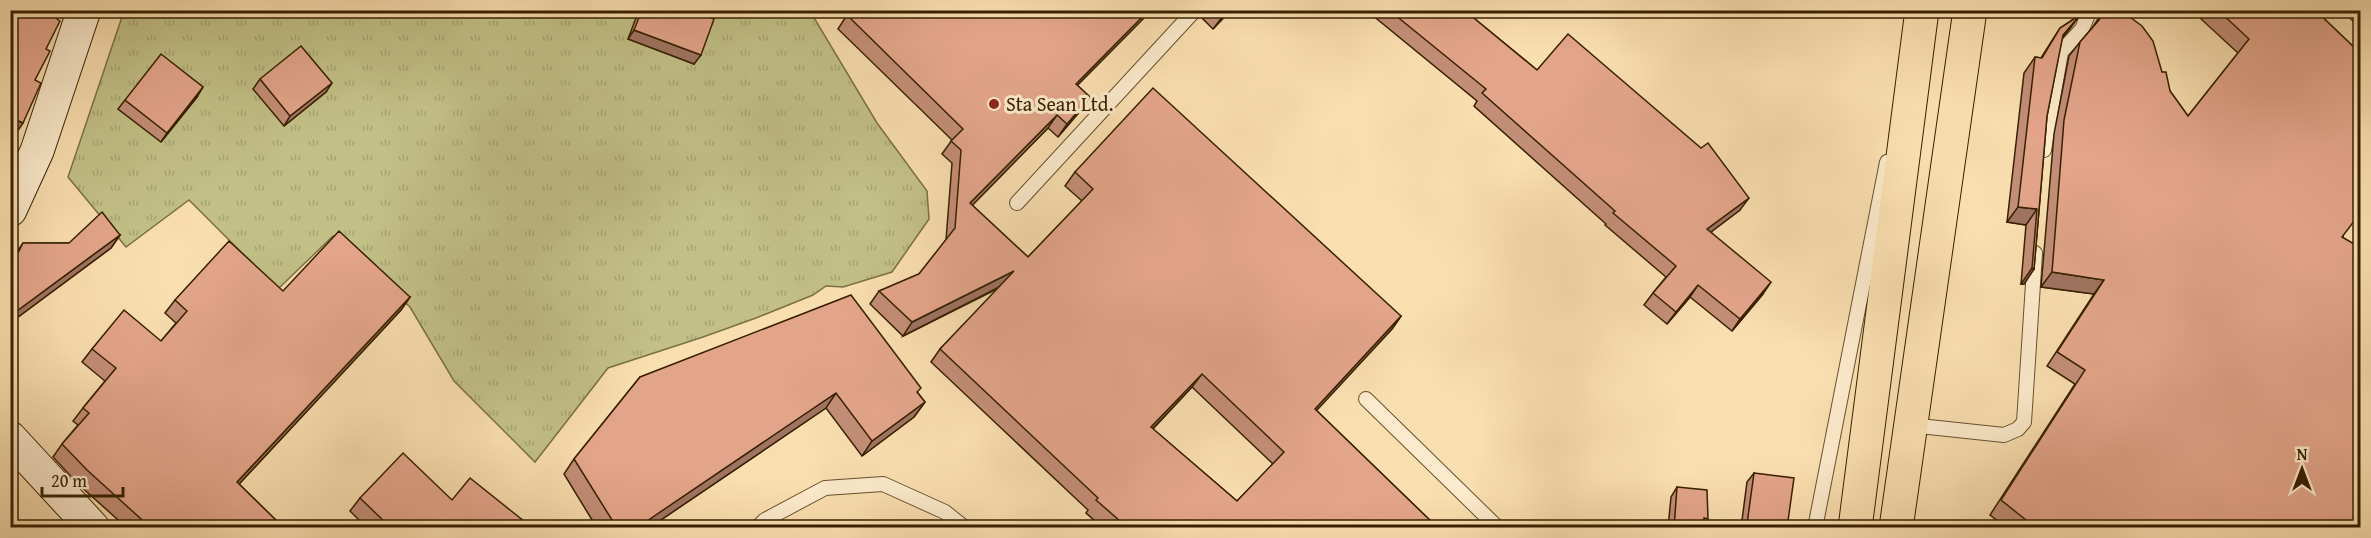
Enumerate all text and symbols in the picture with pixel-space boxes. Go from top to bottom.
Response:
place label: Sta Sean Ltd. [1006,89,1113,118]
marker: Sta Sean Ltd. [987,97,1001,111]
north arrow [2272,439,2332,499]
text: N [2297,442,2308,466]
scale bar [42,460,123,498]
text: 20 m [51,467,87,494]

